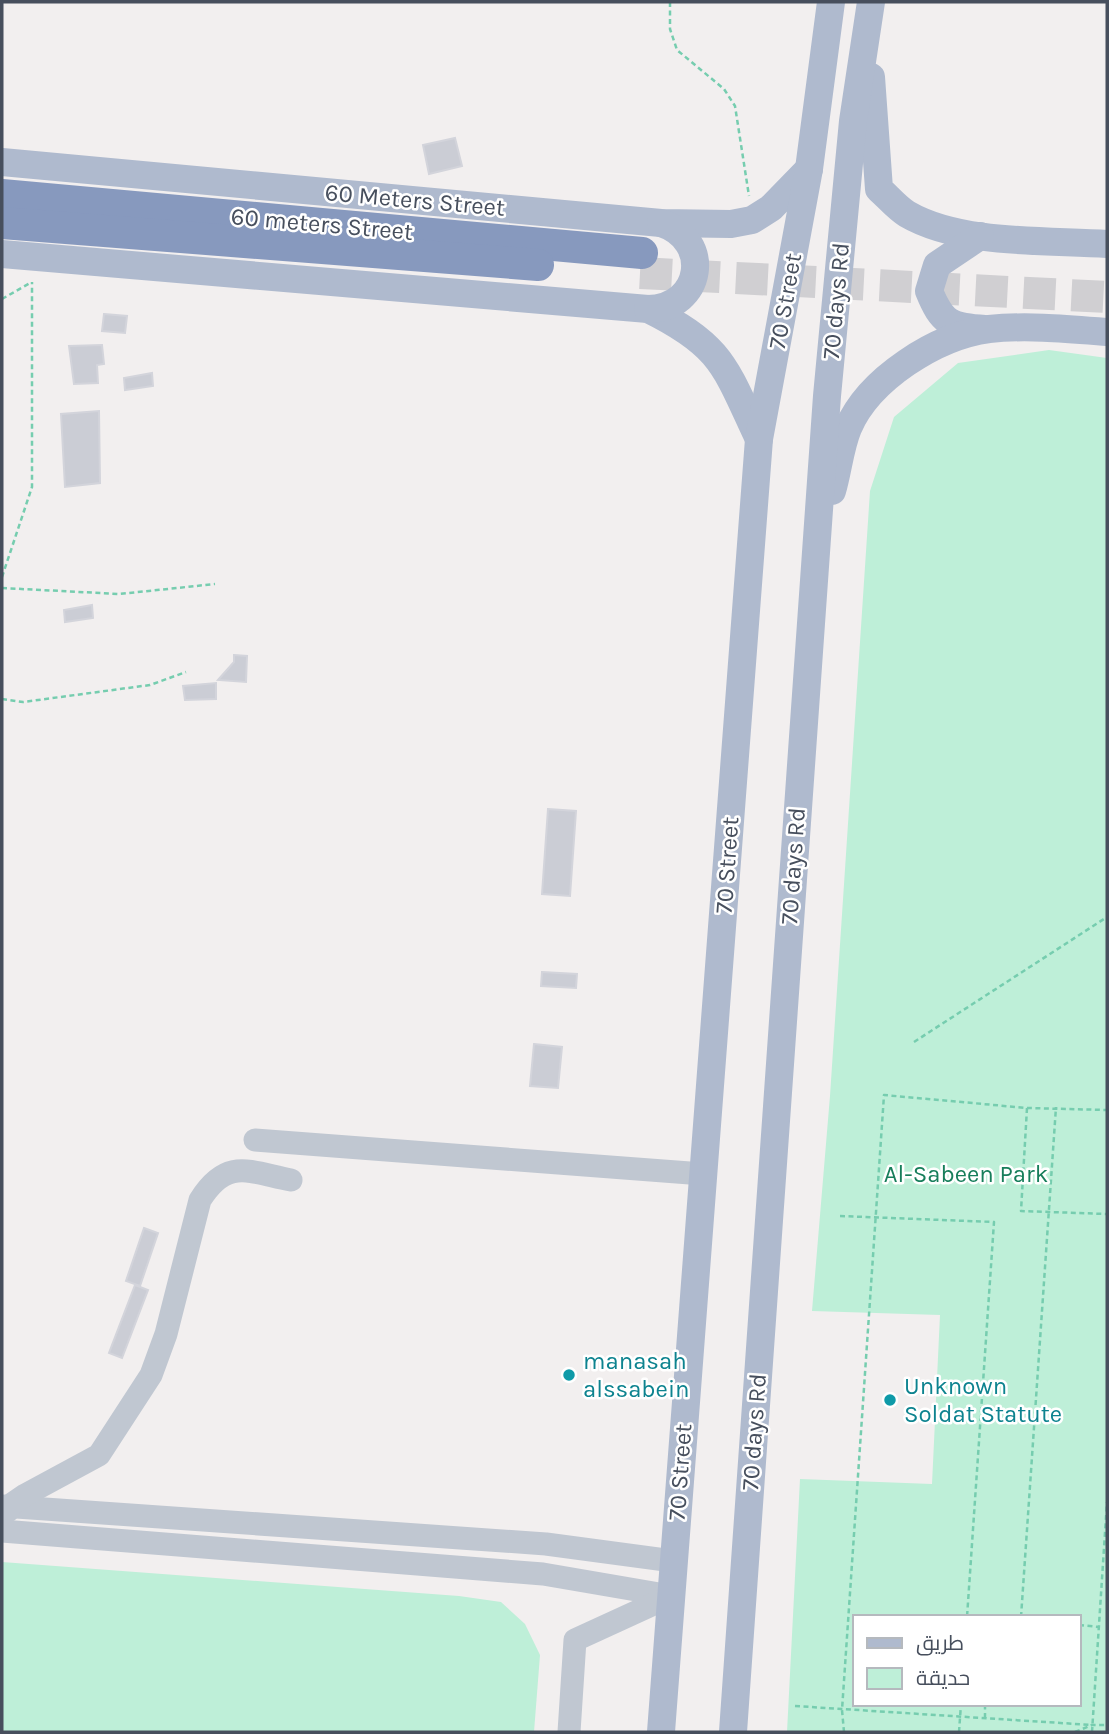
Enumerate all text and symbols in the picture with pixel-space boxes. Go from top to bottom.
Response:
street label: 60 Meters Street [324,178,506,222]
street label: 60 meters Street [230,202,414,246]
street label: 70 days Rd [817,241,855,361]
street label: 70 Street [763,251,807,351]
street label: 70 days Rd [775,807,811,925]
street label: 70 Street [710,816,744,914]
park label: Al-Sabeen Park [884,1160,1048,1188]
place label: manasah alssabein [583,1347,690,1403]
marker: manasah alssabein [561,1367,577,1383]
place label: Unknown Soldat Statute [904,1372,1062,1428]
street label: 70 days Rd [736,1373,772,1491]
marker: Unknown Soldat Statute [882,1392,898,1408]
street label: 70 Street [663,1423,697,1521]
legend [853,1615,1081,1706]
text: طريق [916,1631,964,1656]
text: حديقة [916,1666,970,1690]

